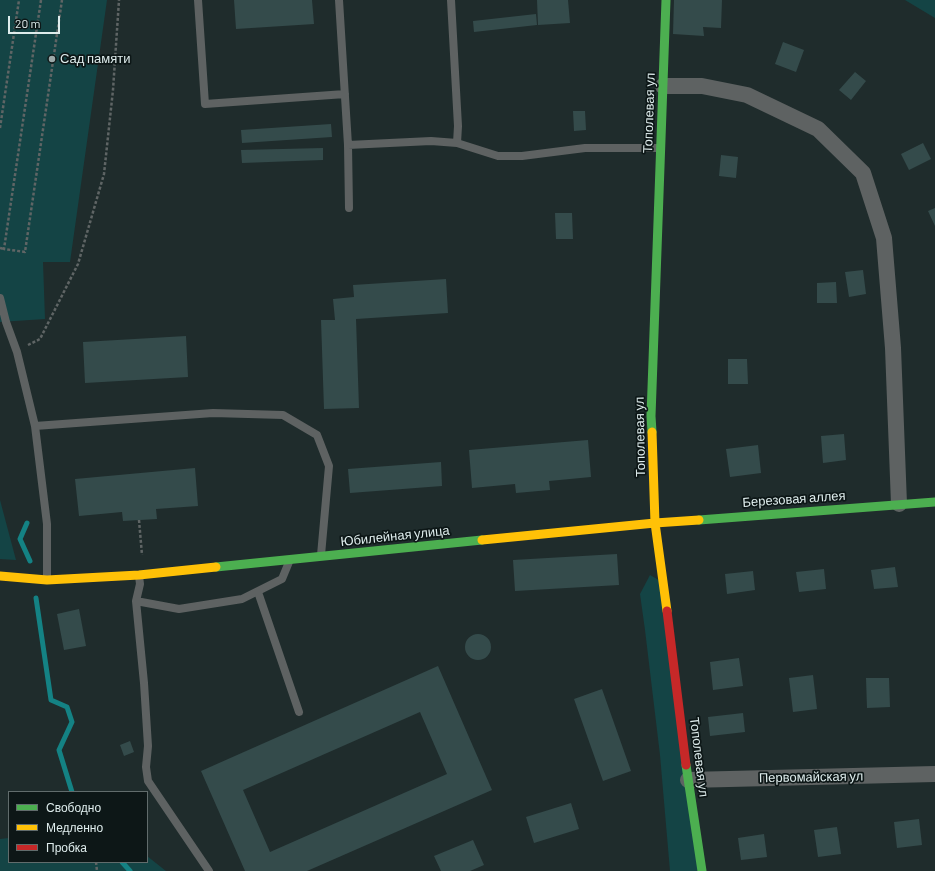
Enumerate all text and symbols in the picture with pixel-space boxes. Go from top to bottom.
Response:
scale bar [10,8,62,34]
text: 20 m [15,16,41,30]
place label: Сад памяти [60,51,130,67]
marker: Сад памяти [47,54,57,64]
street label: Тополевая ул [640,73,658,153]
street label: Тополевая ул [631,397,649,477]
street label: Березовая аллея [742,488,846,510]
street label: Юбилейная улица [340,523,450,549]
street label: Тополевая ул [686,716,712,798]
street label: Первомайская ул [759,768,863,786]
legend [8,791,148,863]
text: Свободно [46,800,101,814]
text: Медленно [46,820,103,834]
text: Пробка [46,840,87,854]

